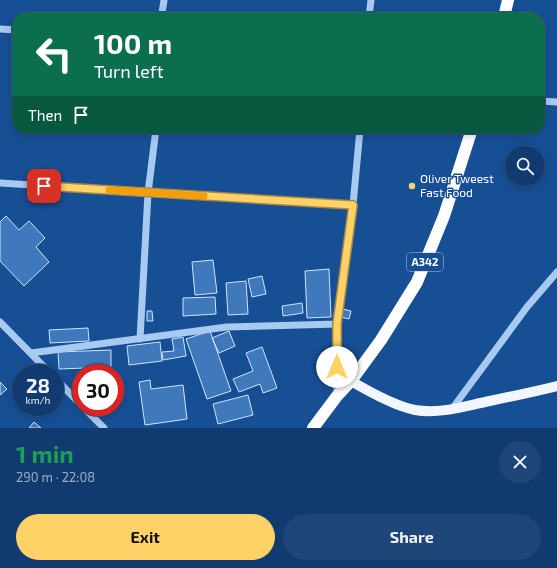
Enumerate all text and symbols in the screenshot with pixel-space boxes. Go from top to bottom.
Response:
text: 100 m [94,26,172,60]
icon: left [28,28,80,80]
text: Turn left [94,60,164,82]
icon: arrive [70,104,92,126]
text: Then [28,106,62,124]
map controls [505,146,545,186]
button: search [505,146,545,186]
pin [27,169,61,203]
place label: Oliver Tweest Fast Food [420,171,494,199]
icon: arrive [33,175,55,197]
marker: Oliver Tweest Fast Food [407,181,417,191]
road number: A342 [407,253,443,271]
position arrow [316,346,358,388]
speed limit sign: 30 [72,364,124,416]
text: 28 [26,373,50,397]
text: km/h [26,394,50,406]
text: 1 min [16,439,74,468]
button: close [499,441,541,483]
text: 290 m · 22:08 [16,469,95,485]
button: Exit [16,514,275,560]
button: Share [283,514,541,560]

